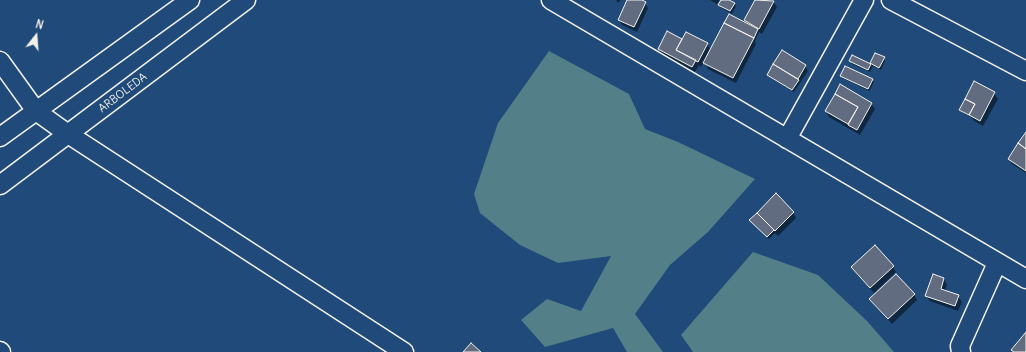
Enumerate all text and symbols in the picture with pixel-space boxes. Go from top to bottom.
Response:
north arrow [16,16,56,56]
text: N [34,17,45,32]
street label: ARBOLEDA [96,71,150,115]

